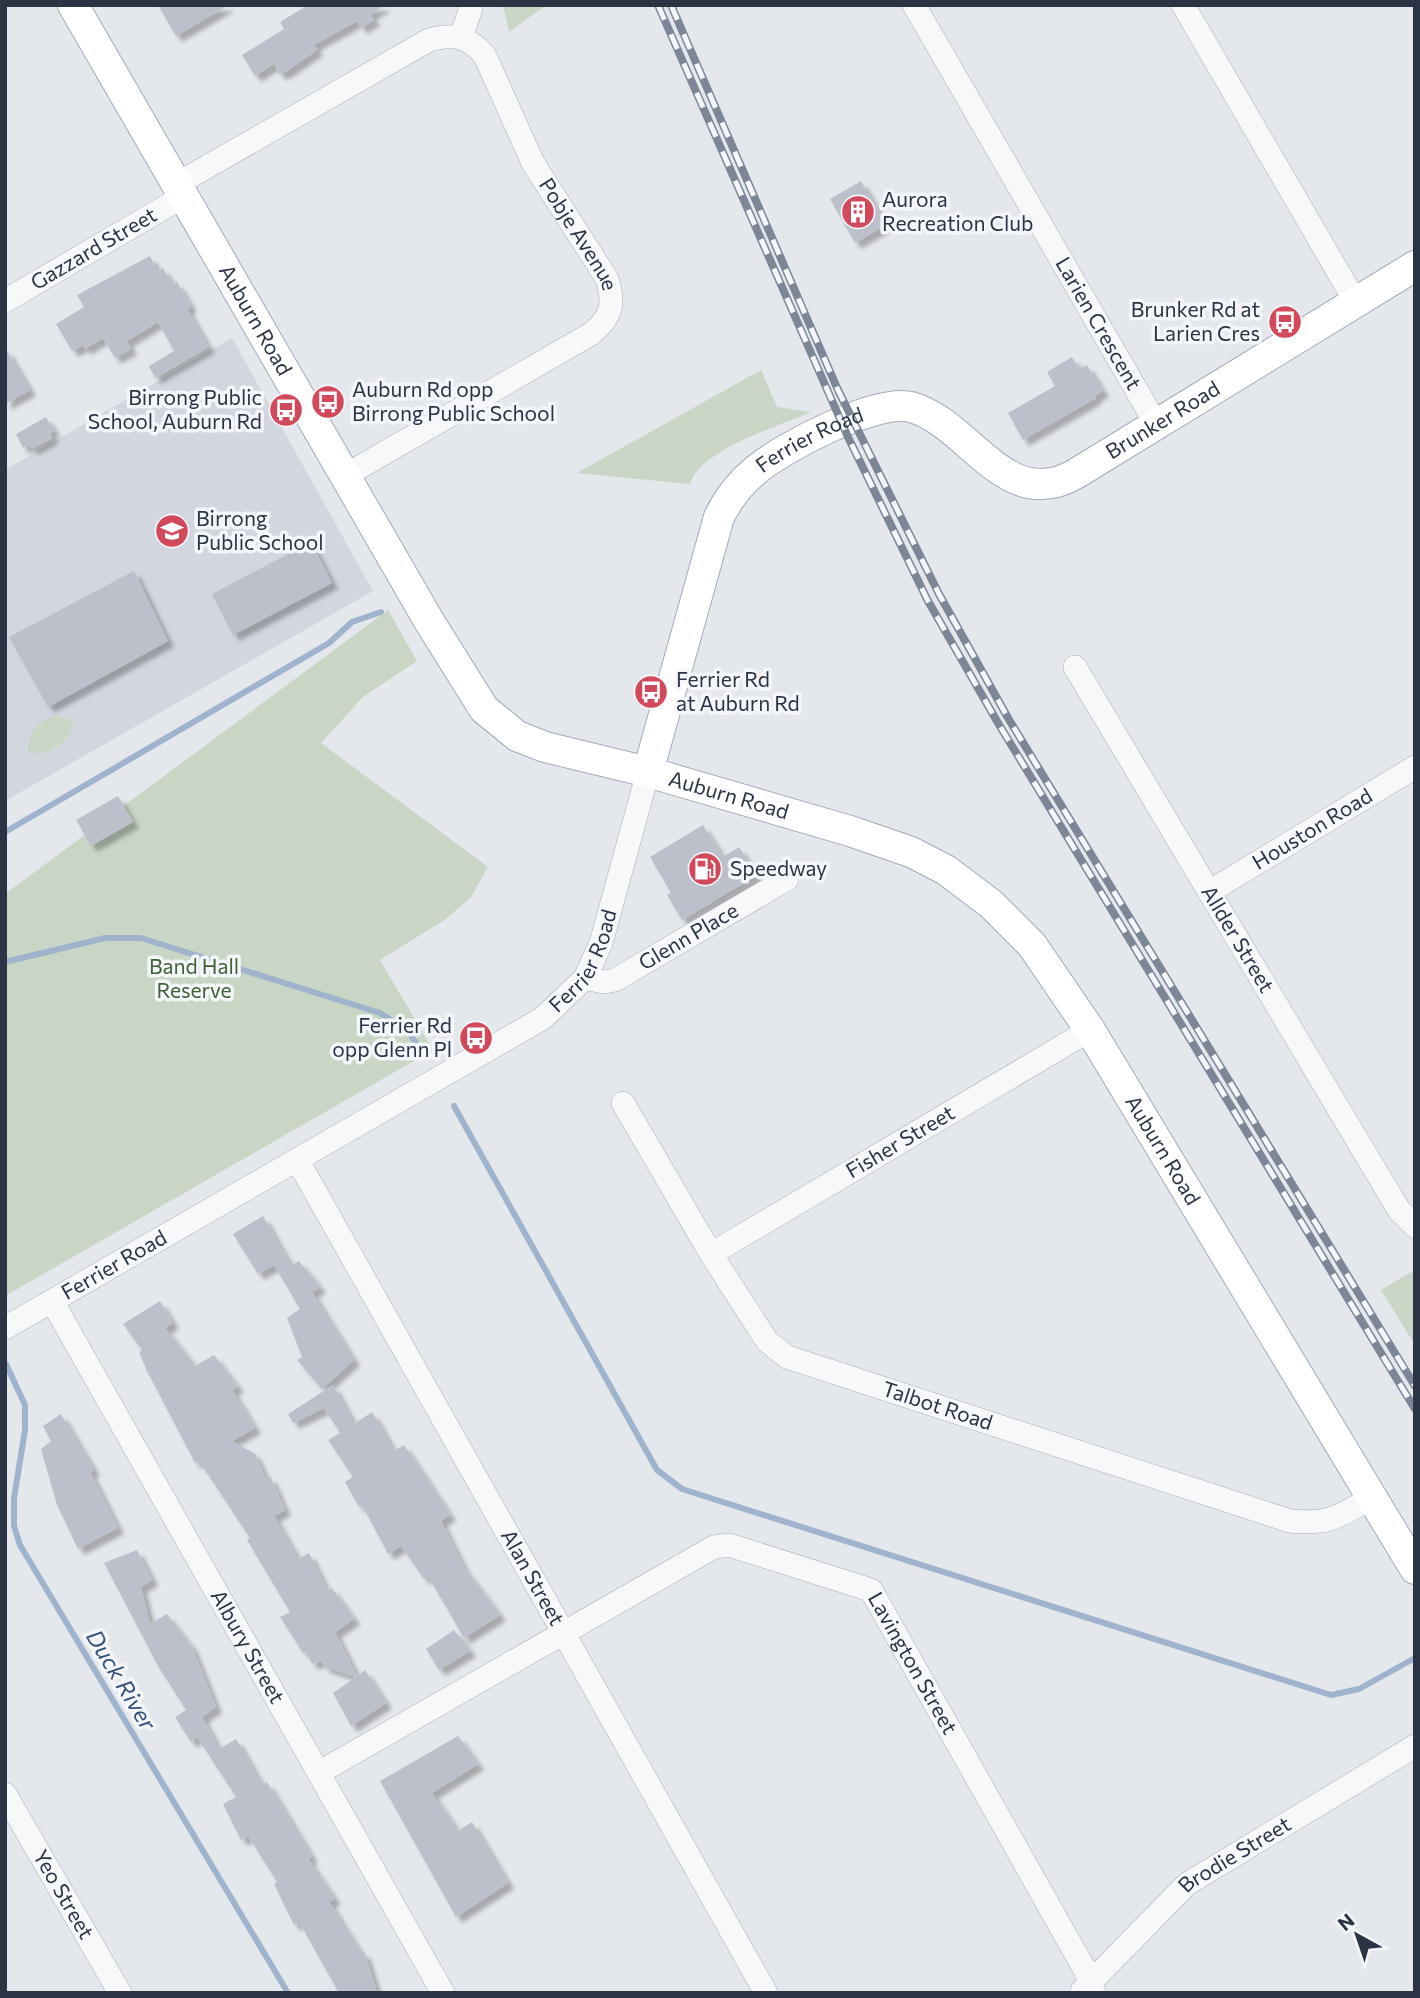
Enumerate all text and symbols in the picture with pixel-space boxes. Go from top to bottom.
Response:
street label: Pobje Avenue [535,173,624,293]
place label: Aurora Recreation Club [882,186,1033,235]
building icon: Aurora Recreation Club [839,193,877,231]
street label: Gazzard Street [26,201,161,294]
street label: Larien Crescent [1051,252,1147,394]
street label: Auburn Road [215,260,298,379]
place label: Brunker Rd at Larien Cres [1131,296,1260,345]
bus stop icon: Brunker Rd at Larien Cres [1266,303,1304,341]
street label: Brunker Road [1101,375,1224,463]
place label: Auburn Rd opp Birrong Public School [352,376,555,425]
bus stop icon: Auburn Rd opp Birrong Public School [309,383,347,421]
place label: Birrong Public School, Auburn Rd [88,384,262,433]
bus stop icon: Birrong Public School, Auburn Rd [267,391,305,429]
street label: Ferrier Road [750,401,866,477]
place label: Birrong Public School [196,505,324,554]
school or university icon: Birrong Public School [153,512,191,550]
place label: Ferrier Rd at Auburn Rd [676,666,800,715]
bus stop icon: Ferrier Rd at Auburn Rd [632,673,670,711]
street label: Auburn Road [666,765,792,823]
street label: Houston Road [1247,782,1376,874]
fuel station icon: Speedway [686,850,724,888]
place label: Speedway [730,855,827,880]
street label: Allder Street [1197,880,1280,996]
street label: Glenn Place [634,897,742,974]
street label: Ferrier Road [543,906,621,1017]
park label: Band Hall Reserve [149,953,239,1002]
place label: Ferrier Rd opp Glenn Pl [332,1012,452,1061]
bus stop icon: Ferrier Rd opp Glenn Pl [457,1019,495,1057]
street label: Auburn Road [1121,1090,1206,1209]
street label: Fisher Street [841,1099,958,1183]
street label: Ferrier Road [56,1224,171,1304]
street label: Talbot Road [879,1375,996,1434]
street label: Alan Street [497,1524,571,1629]
street label: Albury Street [207,1585,291,1707]
street label: Lavington Street [864,1587,964,1738]
water label: Duck River [81,1624,163,1735]
street label: Brodie Street [1172,1810,1295,1897]
street label: Yeo Street [29,1845,100,1943]
north arrow [1322,1900,1392,1970]
text: N [1333,1908,1359,1935]

